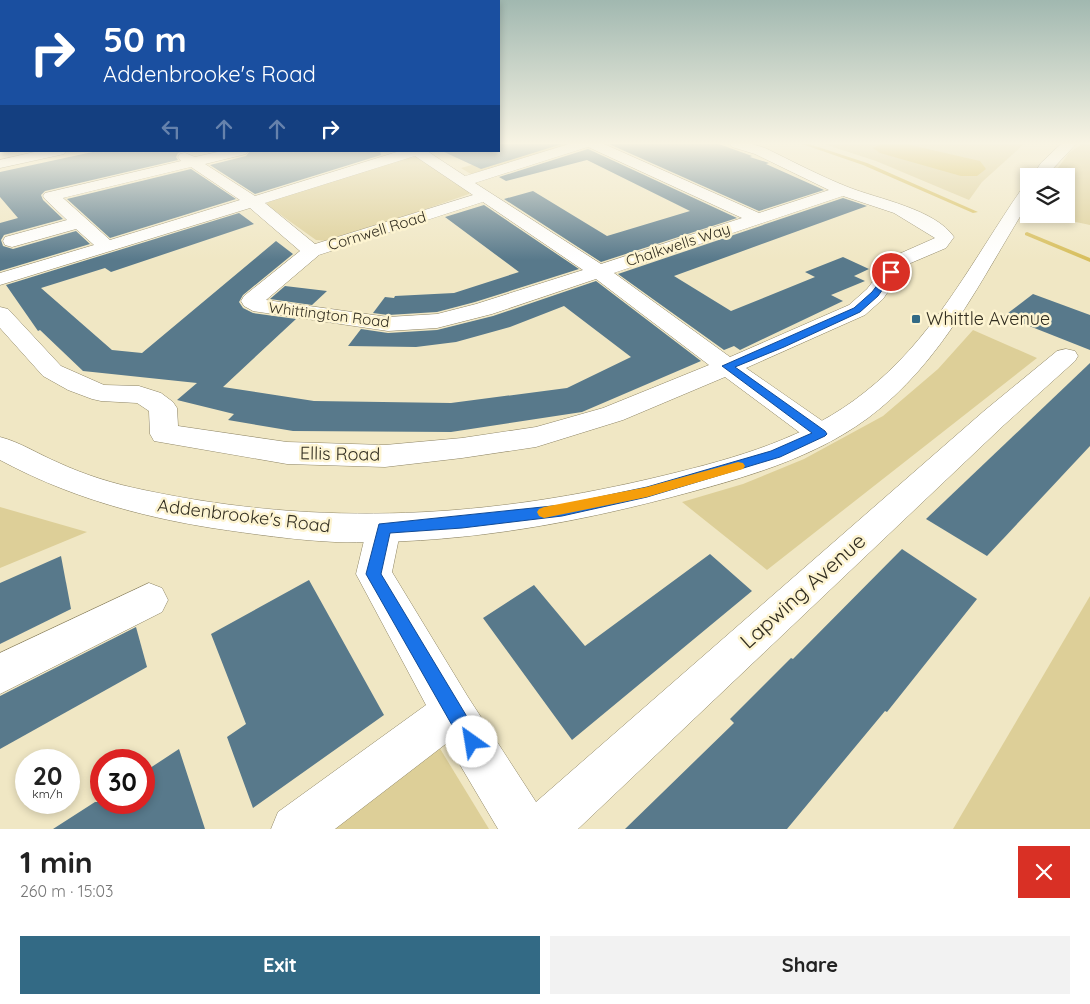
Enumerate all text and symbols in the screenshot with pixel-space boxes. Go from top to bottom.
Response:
text: 50 m [103,17,187,61]
icon: right [20,20,85,85]
text: Addenbrooke's Road [103,60,316,88]
icon: left [157,115,185,143]
icon: ahead [210,115,238,143]
icon: ahead [263,115,291,143]
icon: right [316,115,344,143]
map controls [1020,168,1075,223]
button: layers [1020,168,1075,223]
street label: Cornwell Road [326,207,428,254]
street label: Chalkwells Way [623,219,732,270]
pin [870,251,912,293]
icon: arrive [877,258,905,286]
street label: Whittington Road [268,298,391,331]
place label: Whittle Avenue [926,307,1050,330]
marker: Whittle Avenue [910,313,922,325]
street label: Ellis Road [300,441,380,466]
street label: Addenbrooke's Road [156,493,332,538]
street label: Lapwing Avenue [734,527,870,653]
position arrow [445,715,497,767]
speed limit sign: 30 [90,749,155,814]
text: 20 [33,760,62,791]
text: km/h [32,786,63,801]
text: 1 min [20,843,93,881]
button: close [1018,846,1070,898]
text: 260 m · 15:03 [20,881,113,901]
button: Exit [20,936,540,994]
button: Share [550,936,1070,994]

